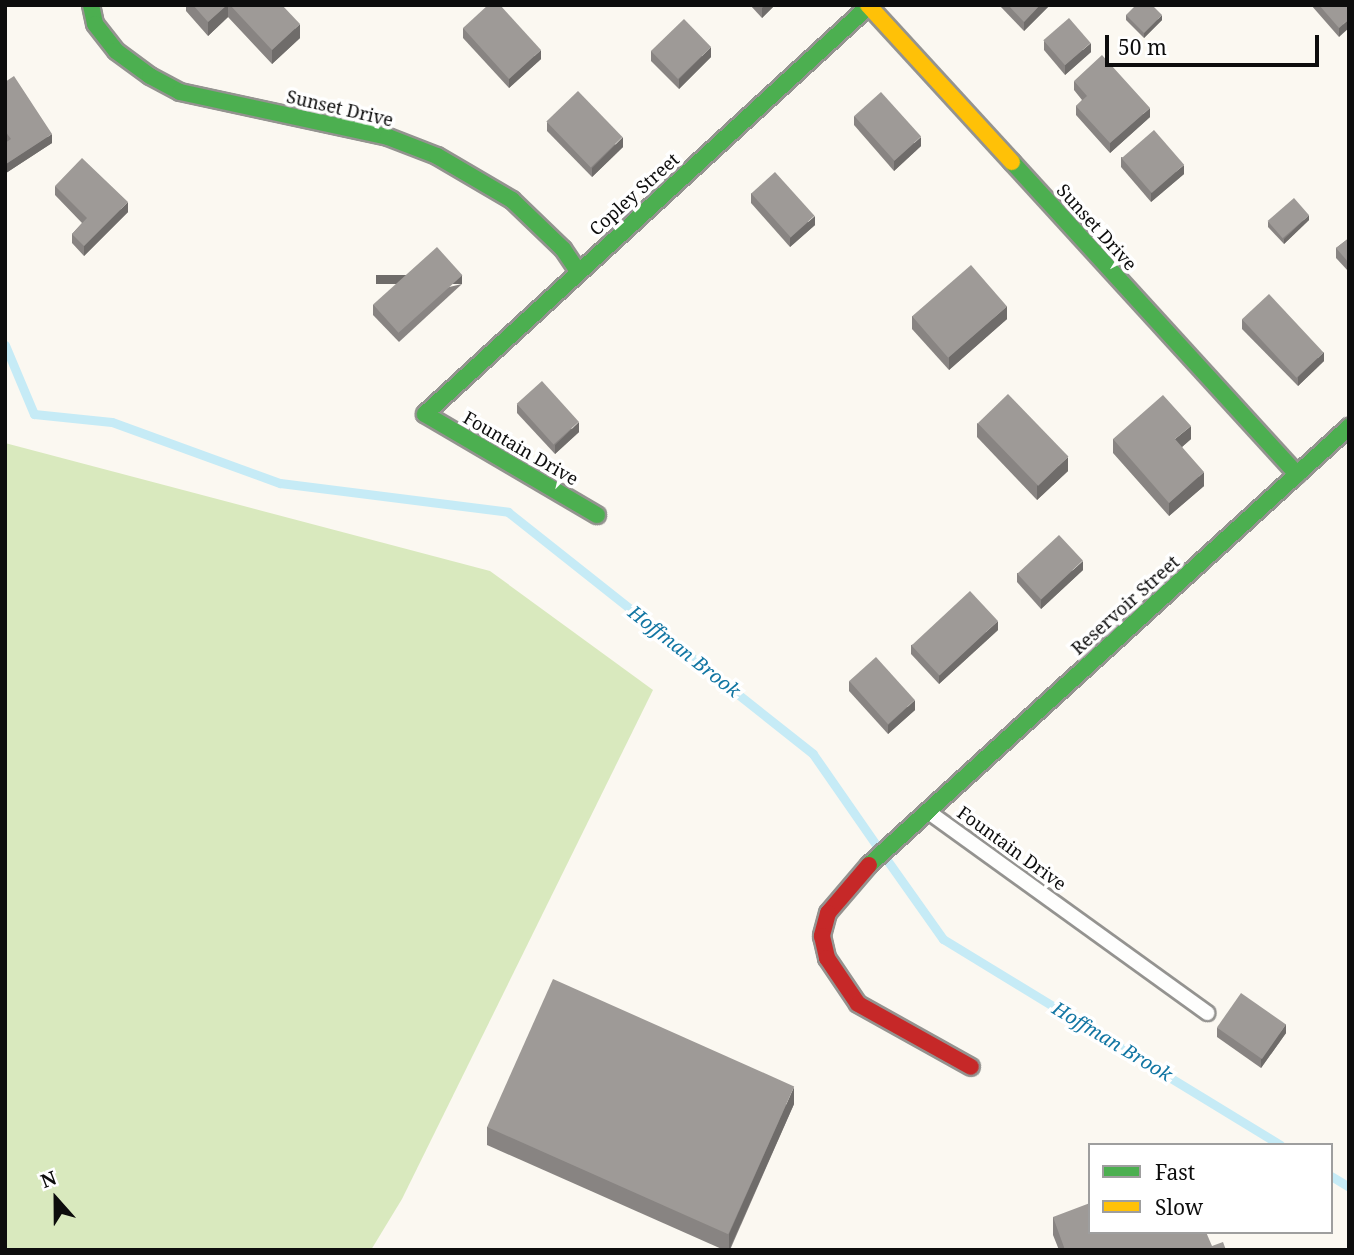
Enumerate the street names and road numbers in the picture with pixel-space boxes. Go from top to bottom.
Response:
street label: Sunset Drive [284,85,396,131]
street label: Copley Street [585,148,683,240]
street label: Sunset Drive [1053,179,1141,275]
street label: Fountain Drive [460,406,582,490]
street label: Reservoir Street [1067,551,1183,659]
street label: Fountain Drive [953,801,1071,895]

